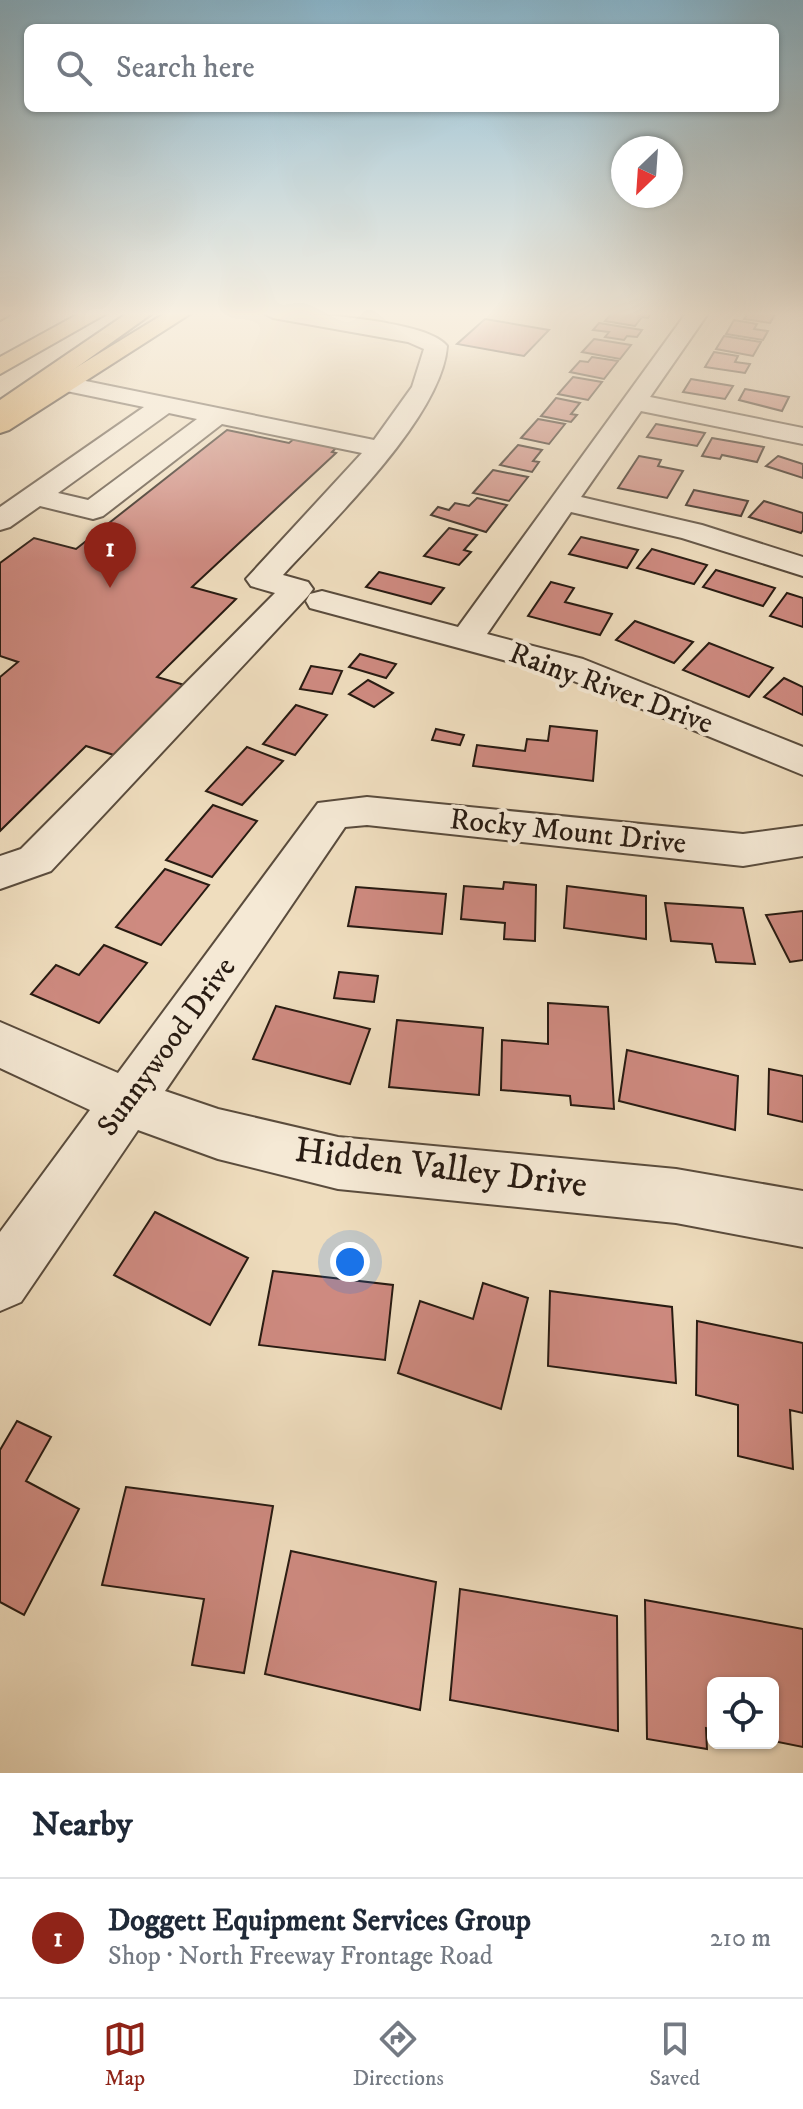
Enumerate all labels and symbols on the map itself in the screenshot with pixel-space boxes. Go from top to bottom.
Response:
north arrow [611,136,683,208]
pin: 1 [84,522,136,588]
street label: Rainy River Drive [504,635,718,743]
street label: Rocky Mount Drive [448,801,688,863]
street label: Sunnywood Drive [90,950,244,1144]
street label: Hidden Valley Drive [292,1128,590,1208]
your location [330,1242,370,1282]

